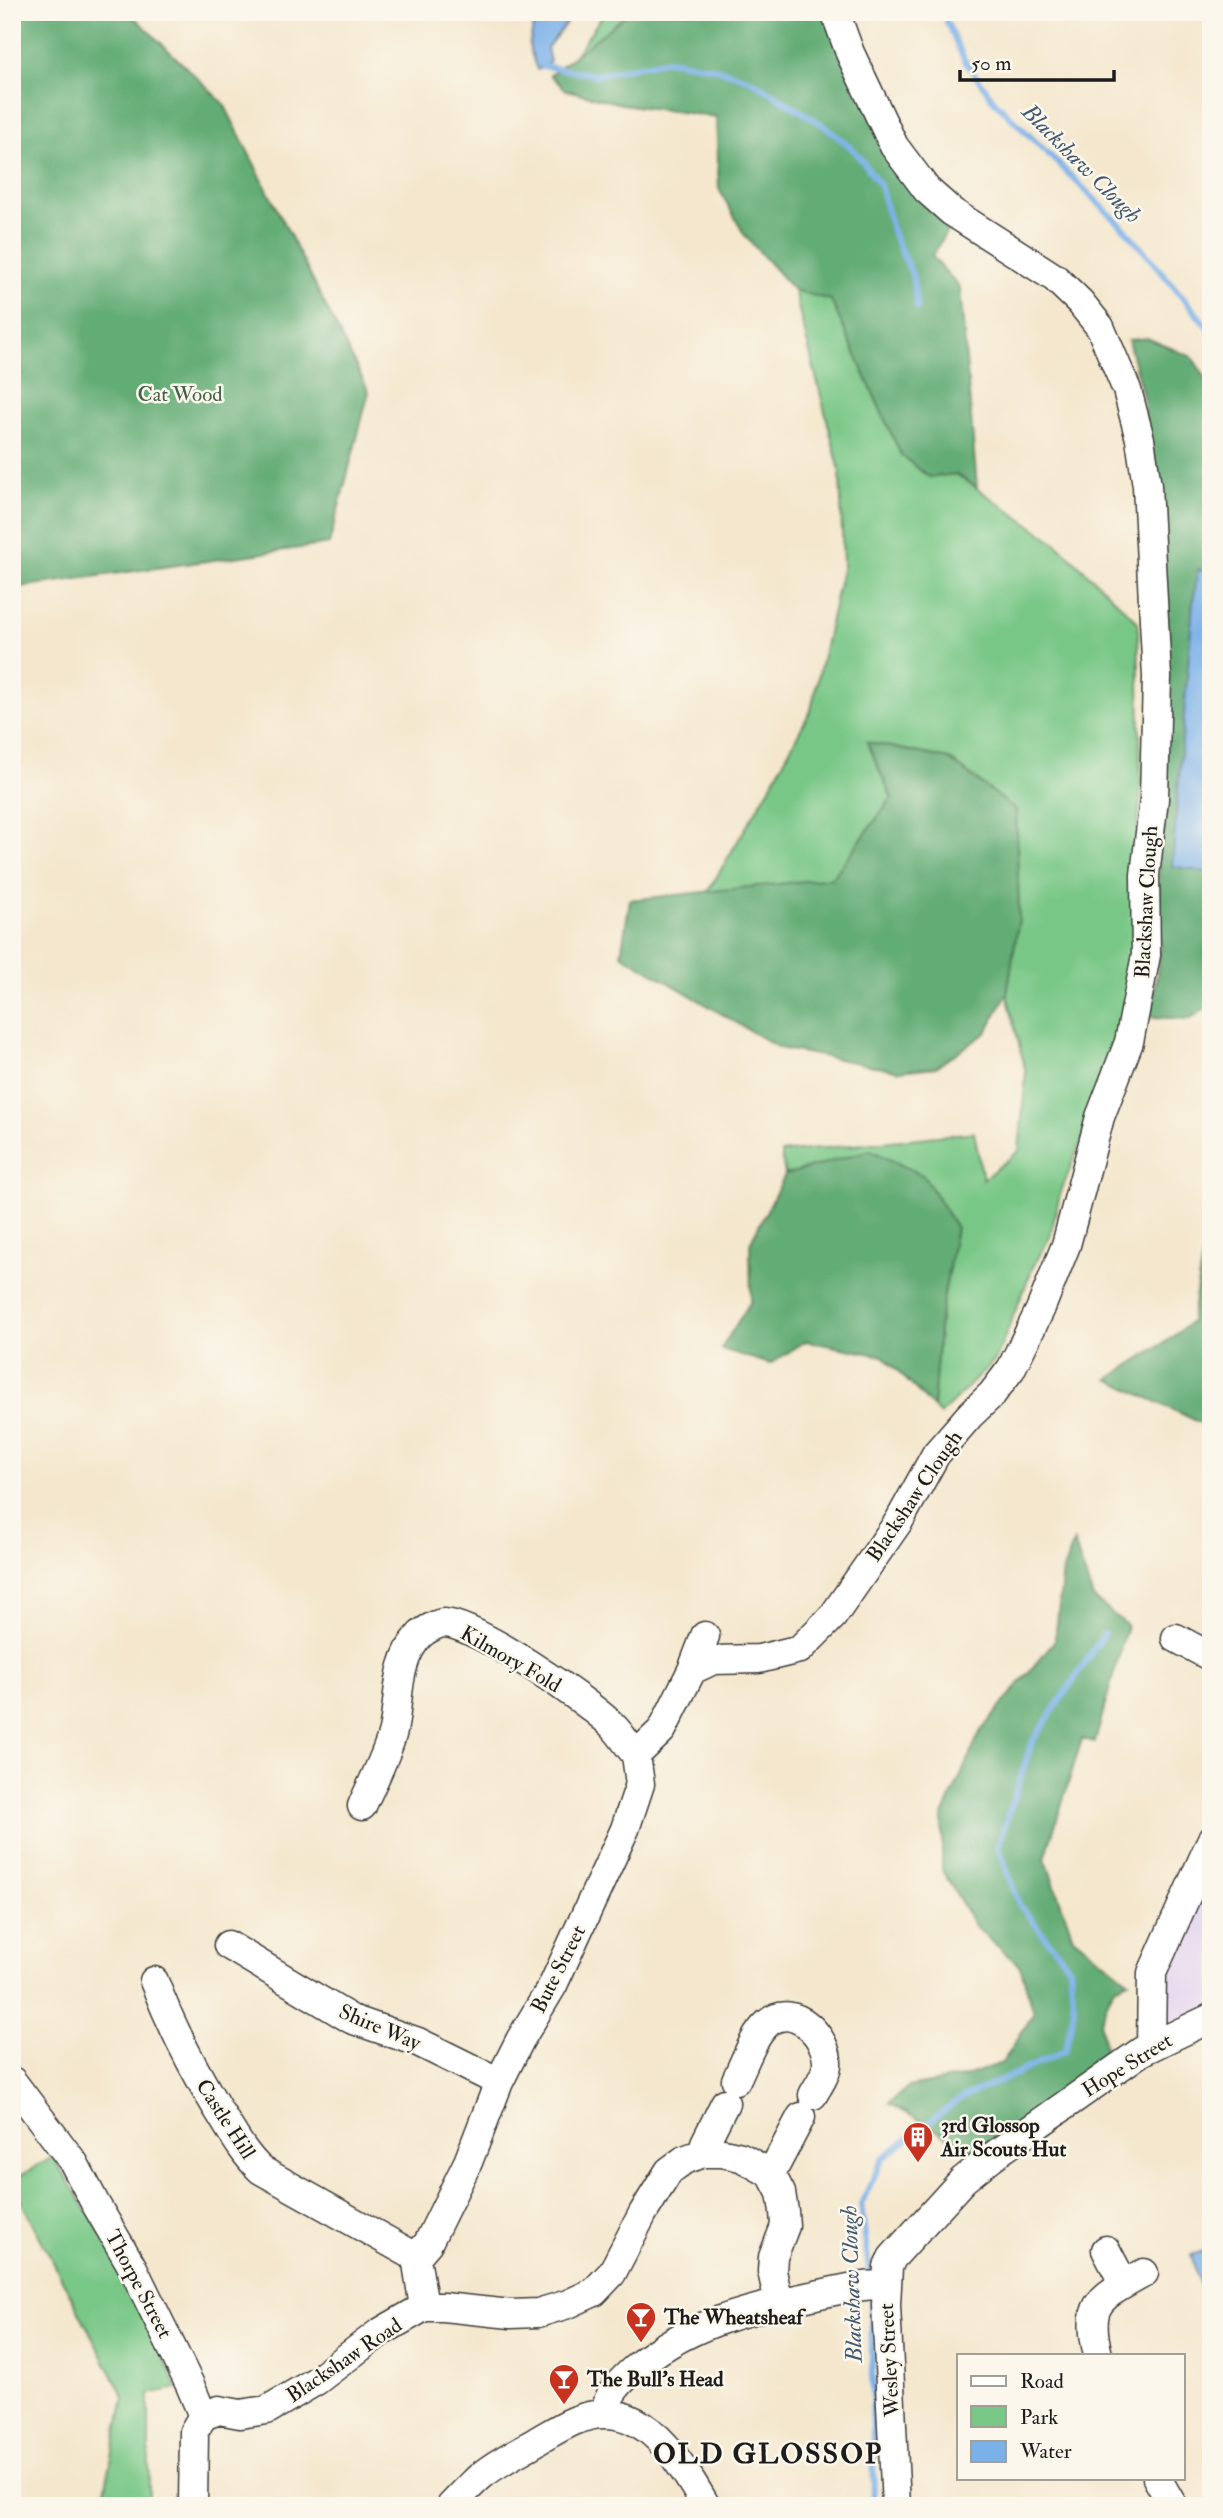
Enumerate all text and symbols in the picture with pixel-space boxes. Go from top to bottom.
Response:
scale bar [960,38,1114,82]
text: 50 m [971,50,1012,77]
water label: Blackshaw Clough [1015,97,1147,229]
park label: Cat Wood [137,381,223,408]
street label: Blackshaw Clough [1129,825,1164,979]
street label: Blackshaw Clough [860,1425,968,1567]
street label: Kilmory Fold [456,1620,566,1699]
street label: Bute Street [525,1921,592,2018]
street label: Shire Way [335,1998,426,2057]
street label: Hope Street [1077,2027,1178,2104]
street label: Castle Hill [190,2074,262,2165]
place label: 3rd Glossop Air Scouts Hut [940,2112,1066,2163]
building icon: 3rd Glossop Air Scouts Hut [901,2120,935,2164]
water label: Blackshaw Clough [834,2205,869,2364]
street label: Thorpe Street [99,2225,178,2343]
bar icon: The Wheatsheaf [624,2300,658,2344]
street label: Wesley Street [873,2302,906,2418]
place label: The Wheatsheaf [663,2304,806,2331]
street label: Blackshaw Road [281,2311,408,2409]
legend [957,2354,1184,2480]
bar icon: The Bull's Head [547,2362,581,2406]
place label: The Bull's Head [586,2366,724,2393]
text: Road [1020,2368,1065,2395]
text: Park [1020,2404,1058,2431]
district label: OLD GLOSSOP [653,2437,883,2472]
text: Water [1019,2438,1072,2465]

